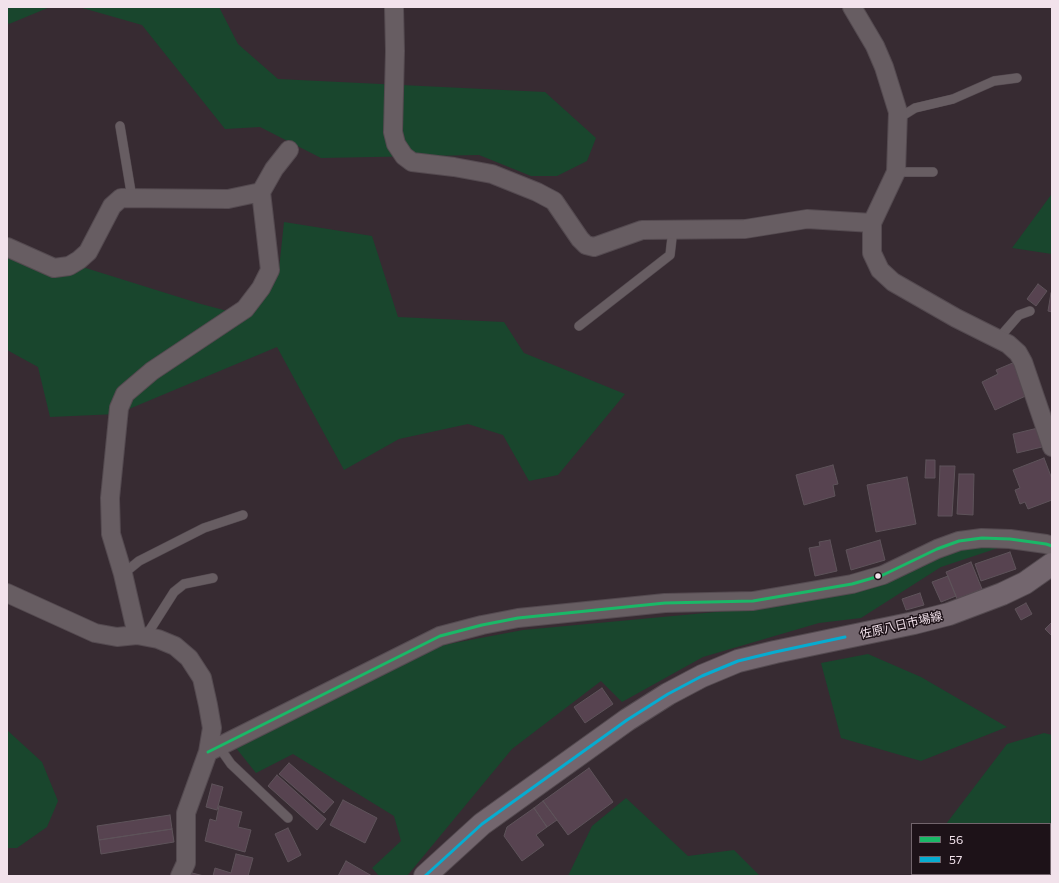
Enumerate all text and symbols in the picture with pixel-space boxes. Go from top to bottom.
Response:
unlabelled marker [873,571,883,581]
street label: 佐原八日市場線 [858,609,944,641]
legend [911,823,1051,875]
text: 56 [949,832,963,846]
text: 57 [949,852,962,866]

